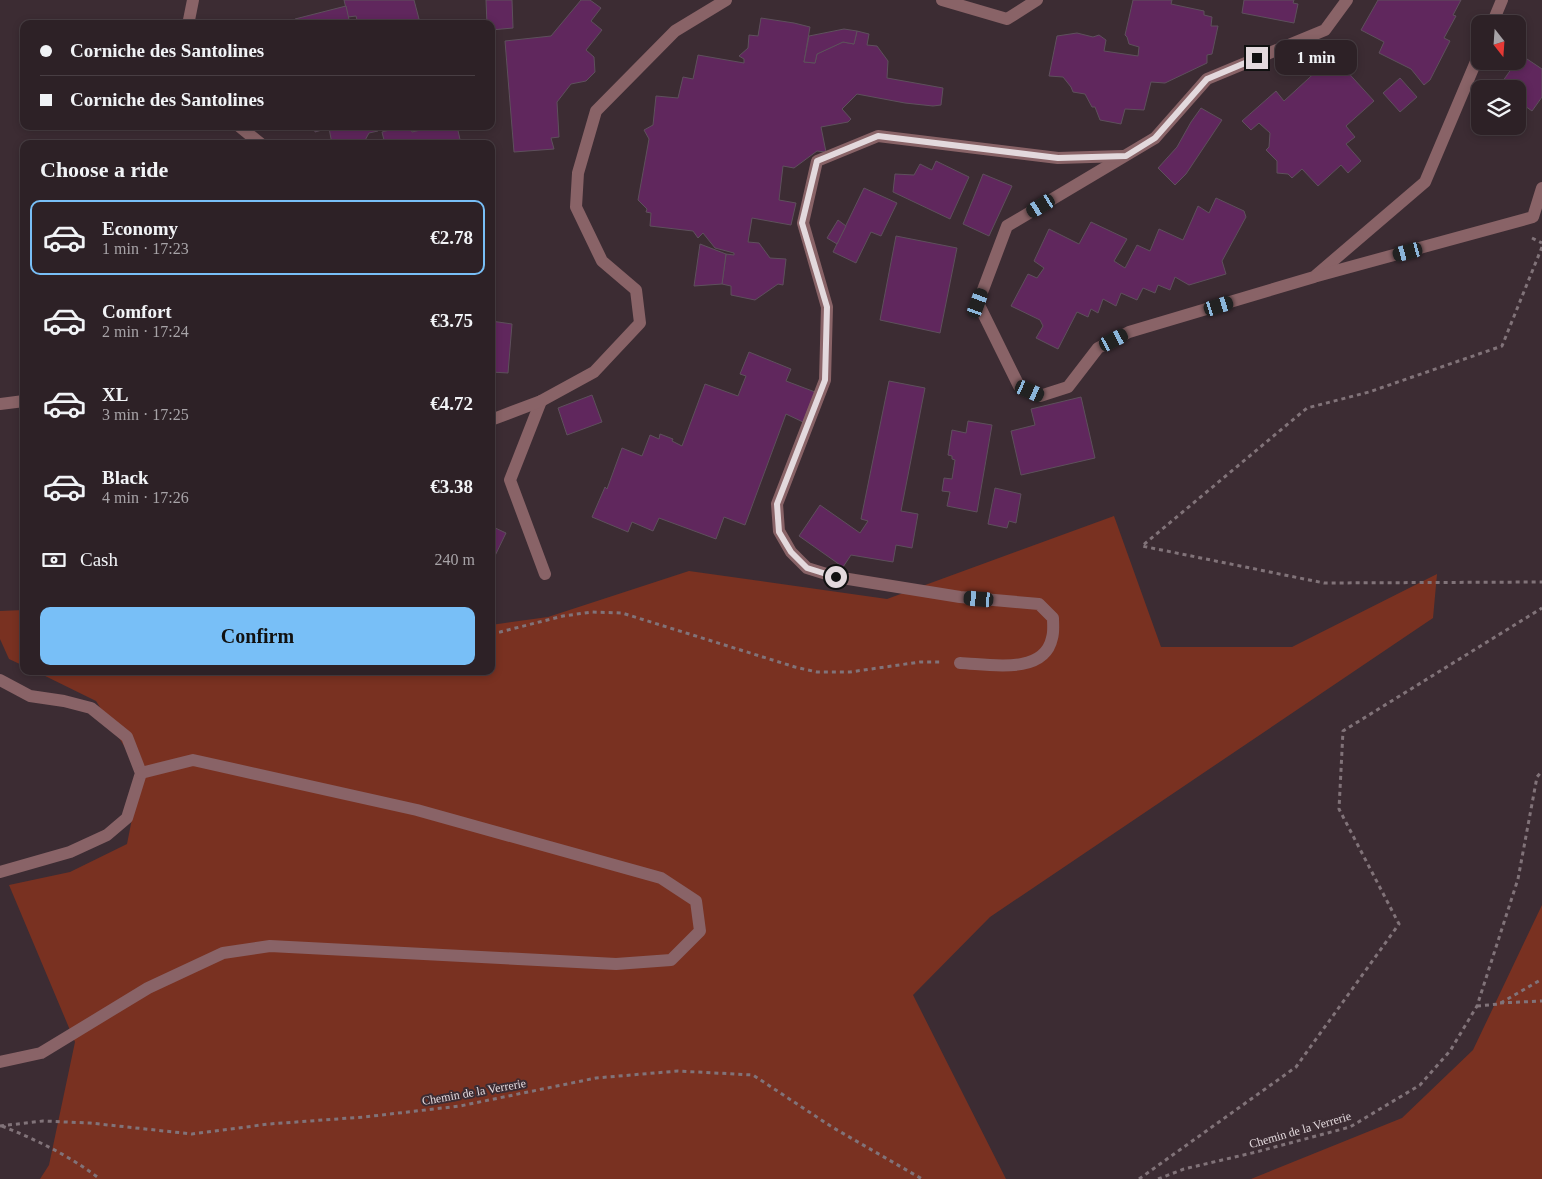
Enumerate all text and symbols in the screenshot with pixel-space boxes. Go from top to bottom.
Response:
north arrow [1471,15,1526,70]
map controls [1471,15,1526,135]
text: Corniche des Santolines [70,40,264,61]
callout: 1 min [1274,40,1357,76]
route end [1246,47,1268,69]
text: 1 min [1297,49,1335,66]
button: layers [1471,80,1526,135]
text: Corniche des Santolines [70,89,264,110]
text: Choose a ride [40,157,168,182]
car [1024,192,1057,220]
icon: car [42,215,87,260]
text: Economy [102,218,178,239]
text: €2.78 [430,227,473,248]
text: 1 min · 17:23 [102,240,189,257]
car [1391,241,1424,263]
car [965,286,990,320]
car [1202,294,1235,318]
icon: car [42,298,87,343]
text: Comfort [102,301,172,322]
text: €3.75 [430,310,473,331]
text: 2 min · 17:24 [102,323,189,340]
car [1097,327,1130,353]
car [1013,378,1046,404]
icon: car [42,381,87,426]
text: XL [102,384,128,405]
text: €4.72 [430,393,473,414]
text: 3 min · 17:25 [102,406,189,423]
icon: car [42,464,87,509]
text: Black [102,467,148,488]
text: €3.38 [430,476,473,497]
text: 4 min · 17:26 [102,489,189,506]
icon: cash [40,546,68,574]
text: Cash [80,549,118,570]
text: 240 m [435,551,475,568]
route start [825,566,847,588]
car [963,590,994,608]
button: Confirm [40,607,475,665]
street label: Chemin de la Verrerie [421,1076,527,1108]
street label: Chemin de la Verrerie [1247,1109,1353,1151]

